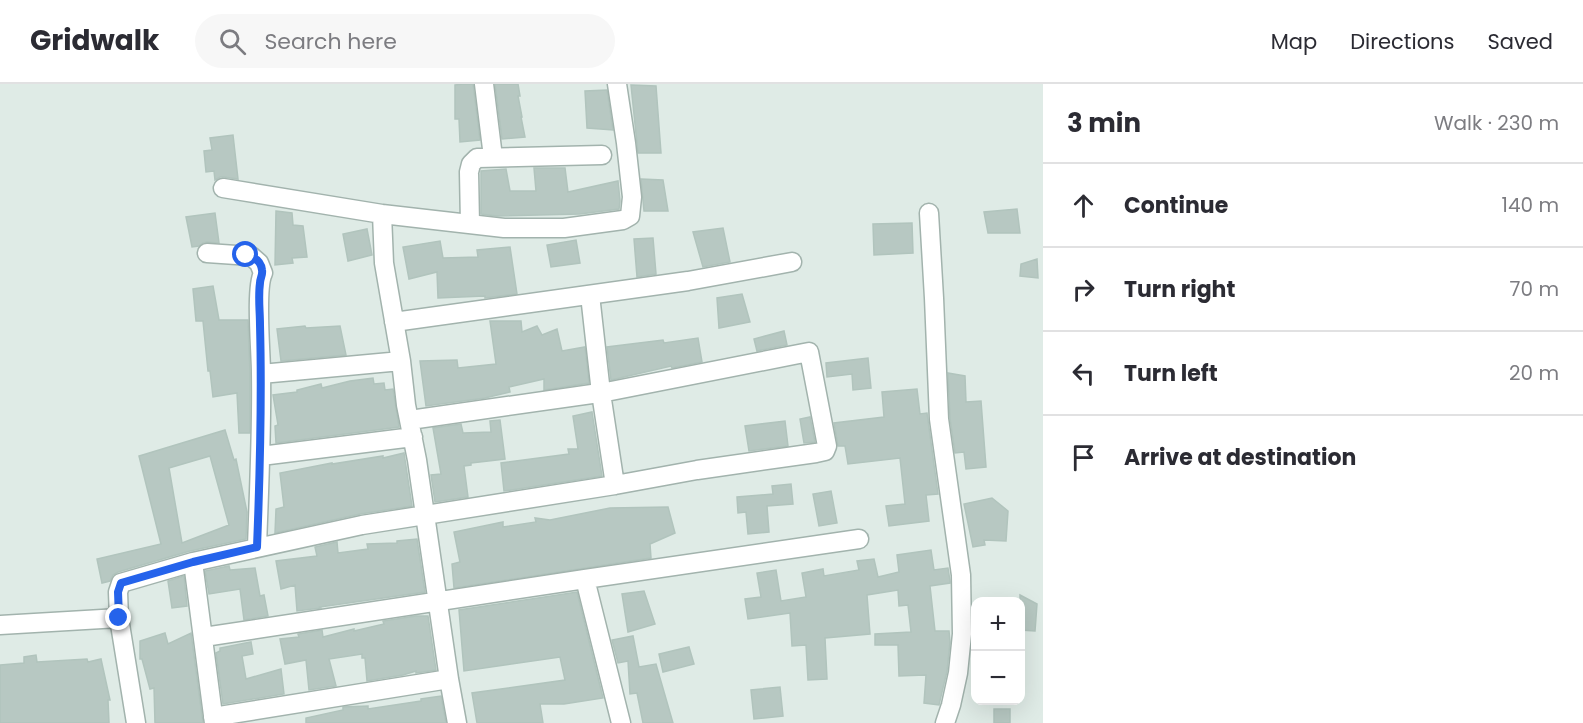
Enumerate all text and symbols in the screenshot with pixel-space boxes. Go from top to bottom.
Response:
search box [195,14,615,68]
text: Gridwalk [30,21,159,60]
icon: search [216,25,249,58]
text: Search here [264,26,397,57]
text: Map [1271,27,1317,56]
text: Directions [1350,27,1454,56]
text: Saved [1487,27,1553,56]
text: 3 min [1067,105,1141,141]
text: Walk · 230 m [1434,109,1559,137]
icon: ahead [1067,189,1100,222]
text: Continue [1124,190,1228,221]
text: 140 m [1502,191,1559,219]
route start [232,241,258,267]
icon: right [1067,273,1100,306]
text: Turn right [1124,274,1235,305]
text: 70 m [1510,275,1559,303]
icon: left [1067,357,1100,390]
text: Turn left [1124,358,1218,389]
text: 20 m [1509,359,1559,387]
icon: arrive [1067,441,1100,474]
text: Arrive at destination [1124,442,1356,473]
map controls [971,597,1025,705]
button: + [971,597,1025,651]
route end [105,604,131,630]
button: − [971,651,1025,705]

